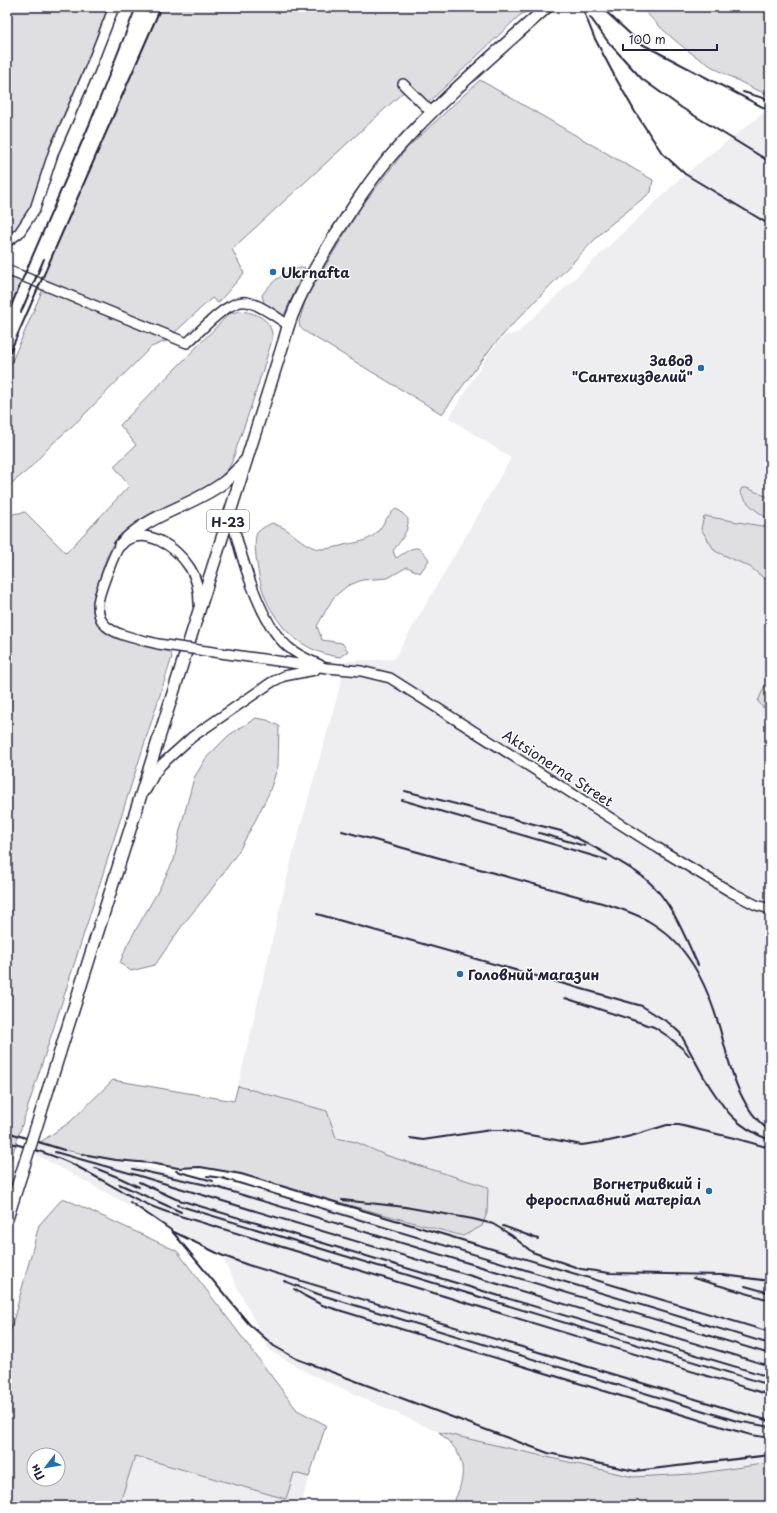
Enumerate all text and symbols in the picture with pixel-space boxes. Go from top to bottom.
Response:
scale bar [623,26,717,52]
text: 100 m [629,30,666,48]
place label: Ukrnafta [281,262,350,283]
marker: Ukrnafta [268,267,278,277]
place label: Завод "Сантехизделий" [572,350,694,387]
marker: Завод "Сантехизделий" [696,363,706,373]
road number: Н-23 [207,510,249,532]
street label: Aktsionerna Street [499,724,618,812]
place label: Головний магазин [468,964,599,985]
marker: Головний магазин [455,969,465,979]
place label: Вогнетривкий і феросплавний матеріал [526,1173,701,1210]
marker: Вогнетривкий і феросплавний матеріал [704,1186,714,1196]
north arrow [26,1447,66,1487]
text: Пн [26,1461,48,1484]

